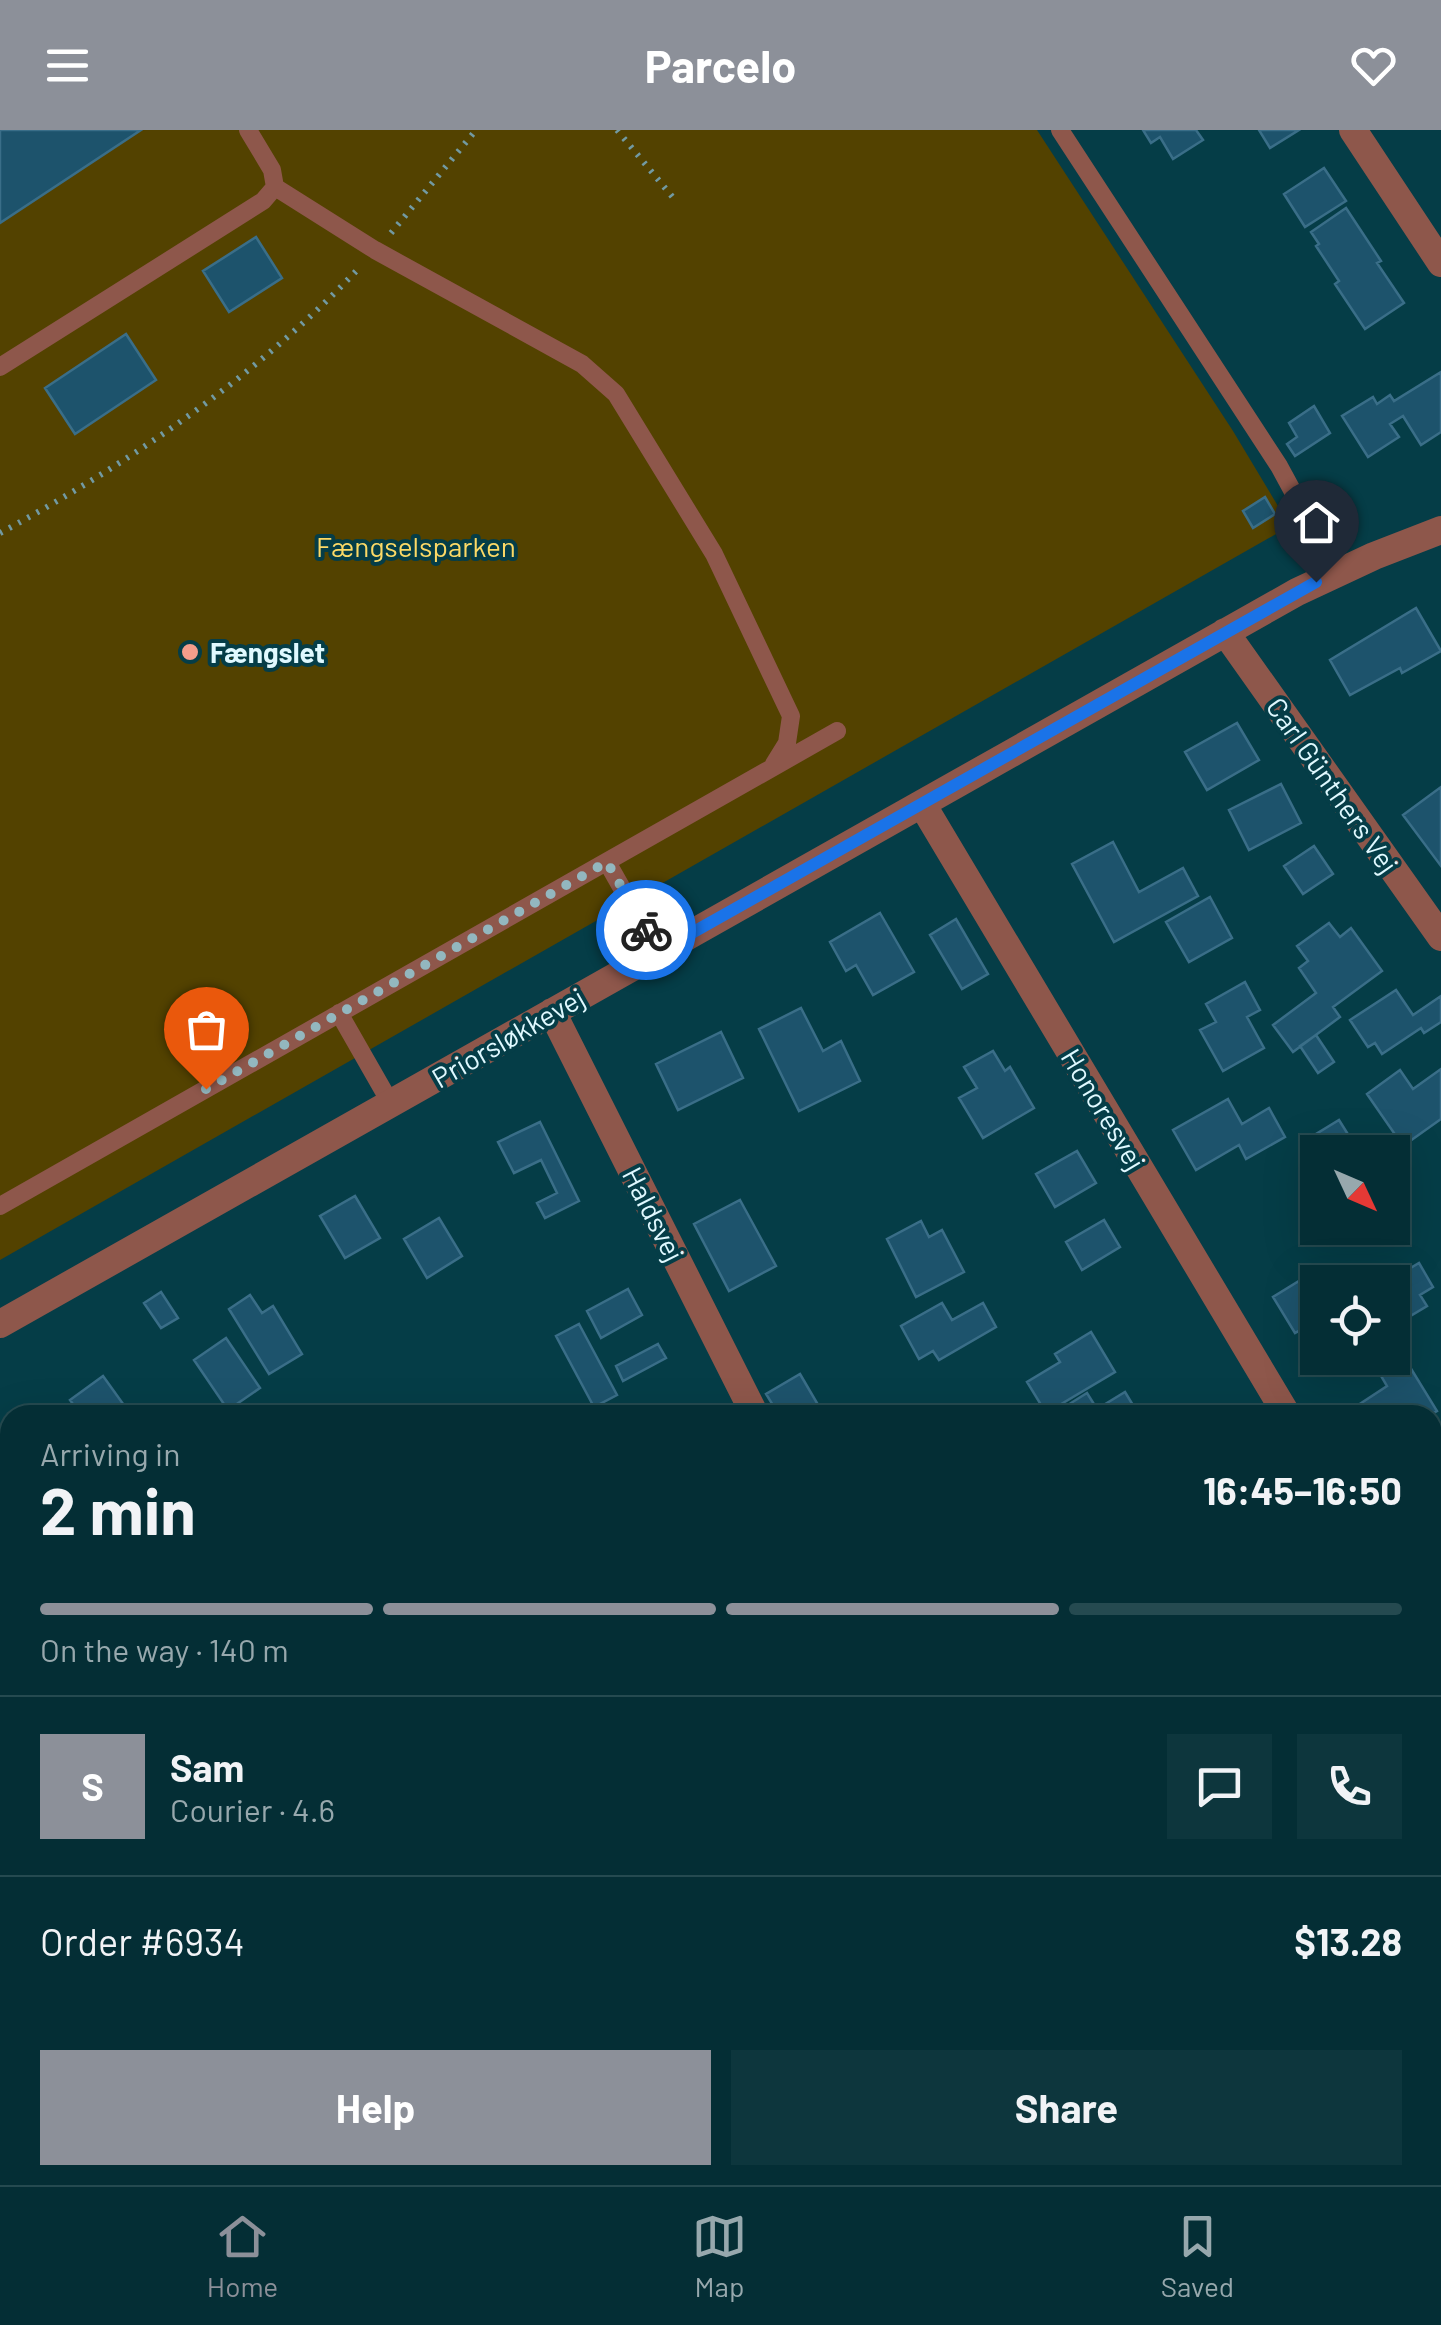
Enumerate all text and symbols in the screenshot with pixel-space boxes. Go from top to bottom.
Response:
icon: menu [40,38,95,93]
text: Parcelo [645,38,796,92]
icon: heart [1346,38,1401,93]
pin [1274,480,1359,583]
icon: home [1289,495,1344,550]
park label: Fængselsparken [316,529,516,563]
place label: Fængslet [210,635,325,669]
marker: Fængslet [179,641,201,663]
street label: Carl Günthers Vej [1260,691,1406,879]
courier [596,880,696,980]
icon: bike [619,903,674,958]
street label: Priorsløkkevej [426,980,590,1094]
pin [164,987,249,1090]
icon: bag [179,1002,234,1057]
street label: Honoresvej [1054,1042,1154,1176]
north arrow [1300,1135,1410,1245]
map controls [1300,1135,1410,1375]
street label: Haldsvej [616,1161,692,1267]
button: locate [1300,1265,1410,1375]
text: Arriving in [40,1434,180,1472]
text: 16:45–16:50 [1203,1467,1402,1513]
text: 2 min [40,1470,196,1548]
text: On the way · 140 m [40,1630,289,1668]
button: chat [1167,1734,1272,1839]
button: phone [1297,1734,1402,1839]
text: Sam [170,1744,244,1790]
text: S [81,1763,104,1809]
text: Courier · 4.6 [170,1790,335,1828]
text: Order #6934 [40,1918,245,1964]
text: $13.28 [1294,1918,1402,1964]
button: Help [40,2050,711,2165]
button: Share [731,2050,1402,2165]
tab: Home [207,2209,278,2303]
tab: Map [692,2209,747,2303]
tab: Saved [1161,2209,1234,2303]

